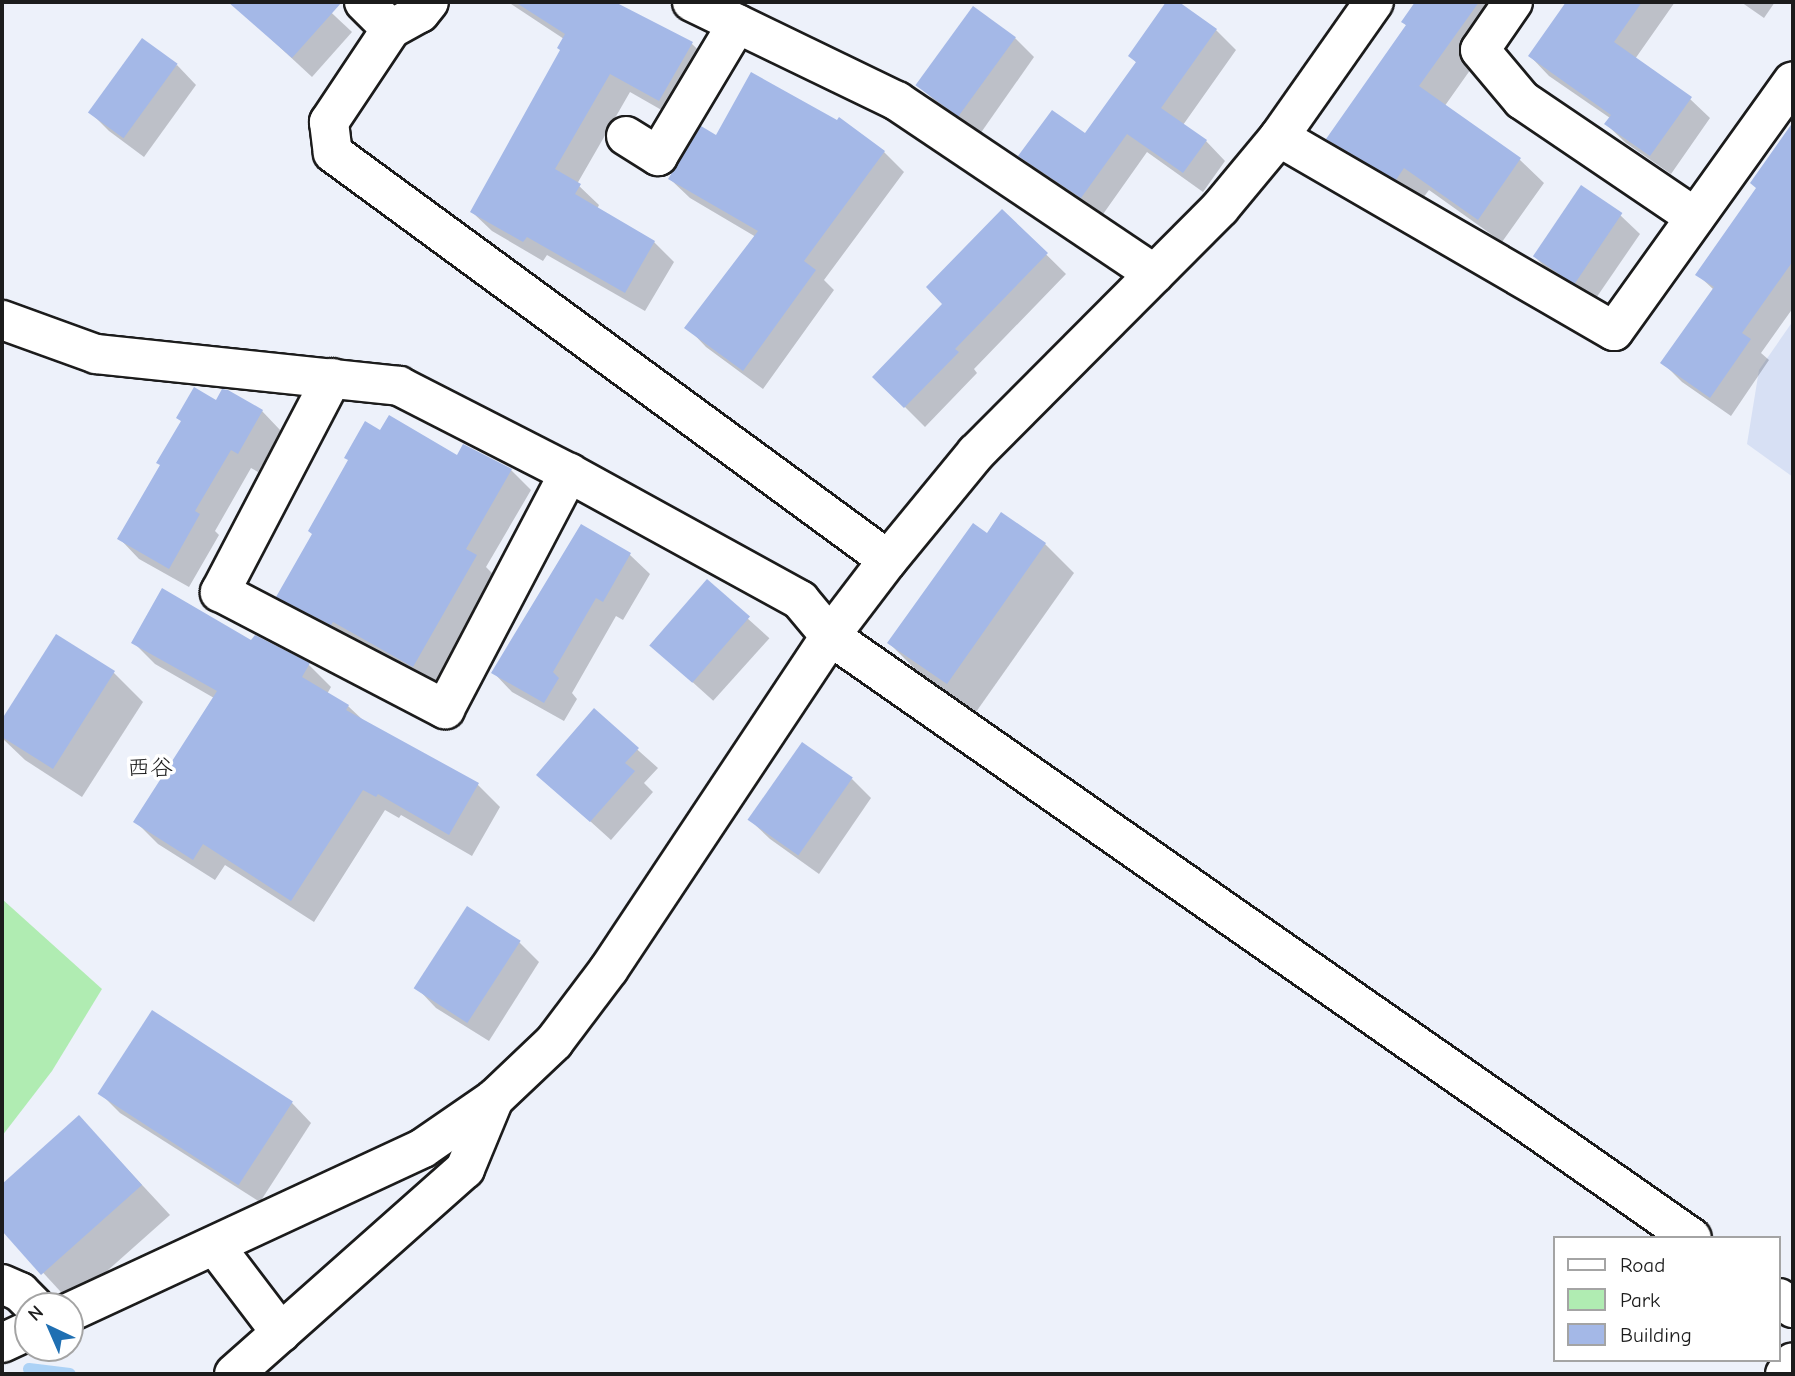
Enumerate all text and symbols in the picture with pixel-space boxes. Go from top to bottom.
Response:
district label: 西谷 [127,754,173,782]
legend [1554,1236,1781,1362]
text: Road [1620,1253,1665,1277]
text: Park [1620,1288,1660,1312]
north arrow [14,1292,84,1362]
text: N [24,1301,48,1326]
text: Building [1620,1323,1692,1347]

